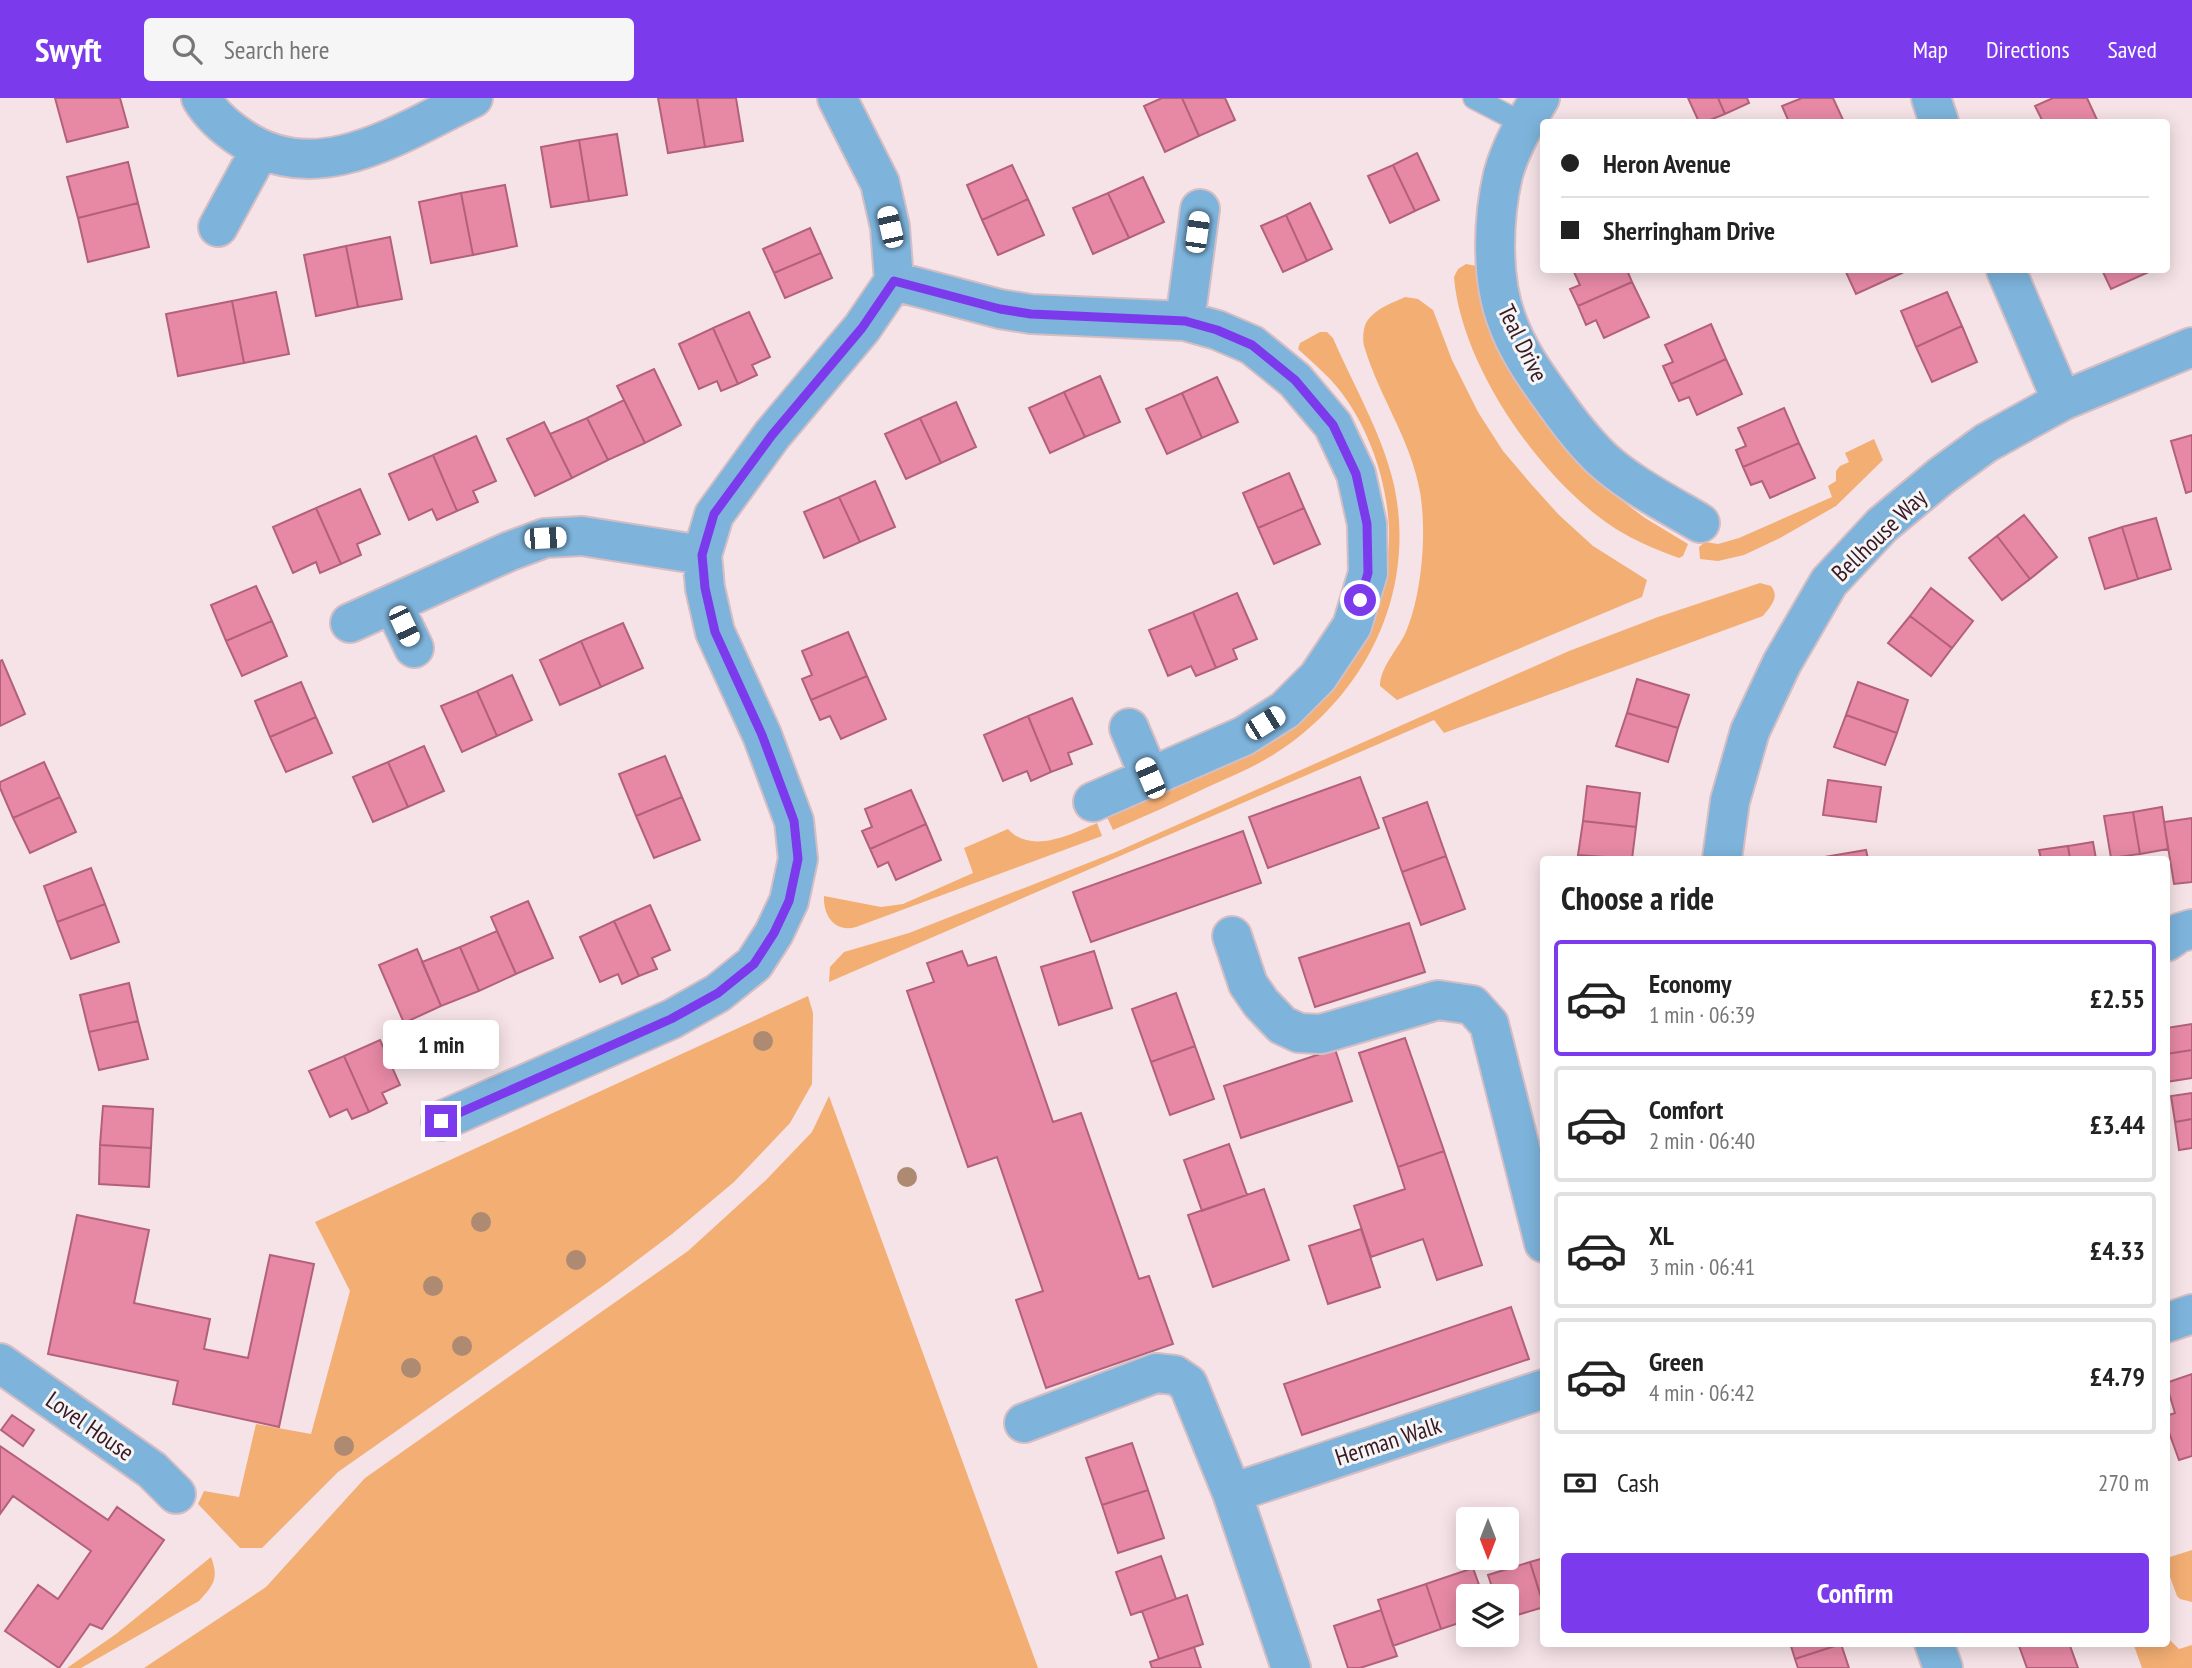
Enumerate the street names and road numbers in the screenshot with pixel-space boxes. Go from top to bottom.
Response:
street label: Teal Drive [1491,299,1555,387]
street label: Bellhouse Way [1825,482,1933,588]
street label: Lovel House [40,1384,140,1468]
street label: Herman Walk [1331,1409,1446,1473]

